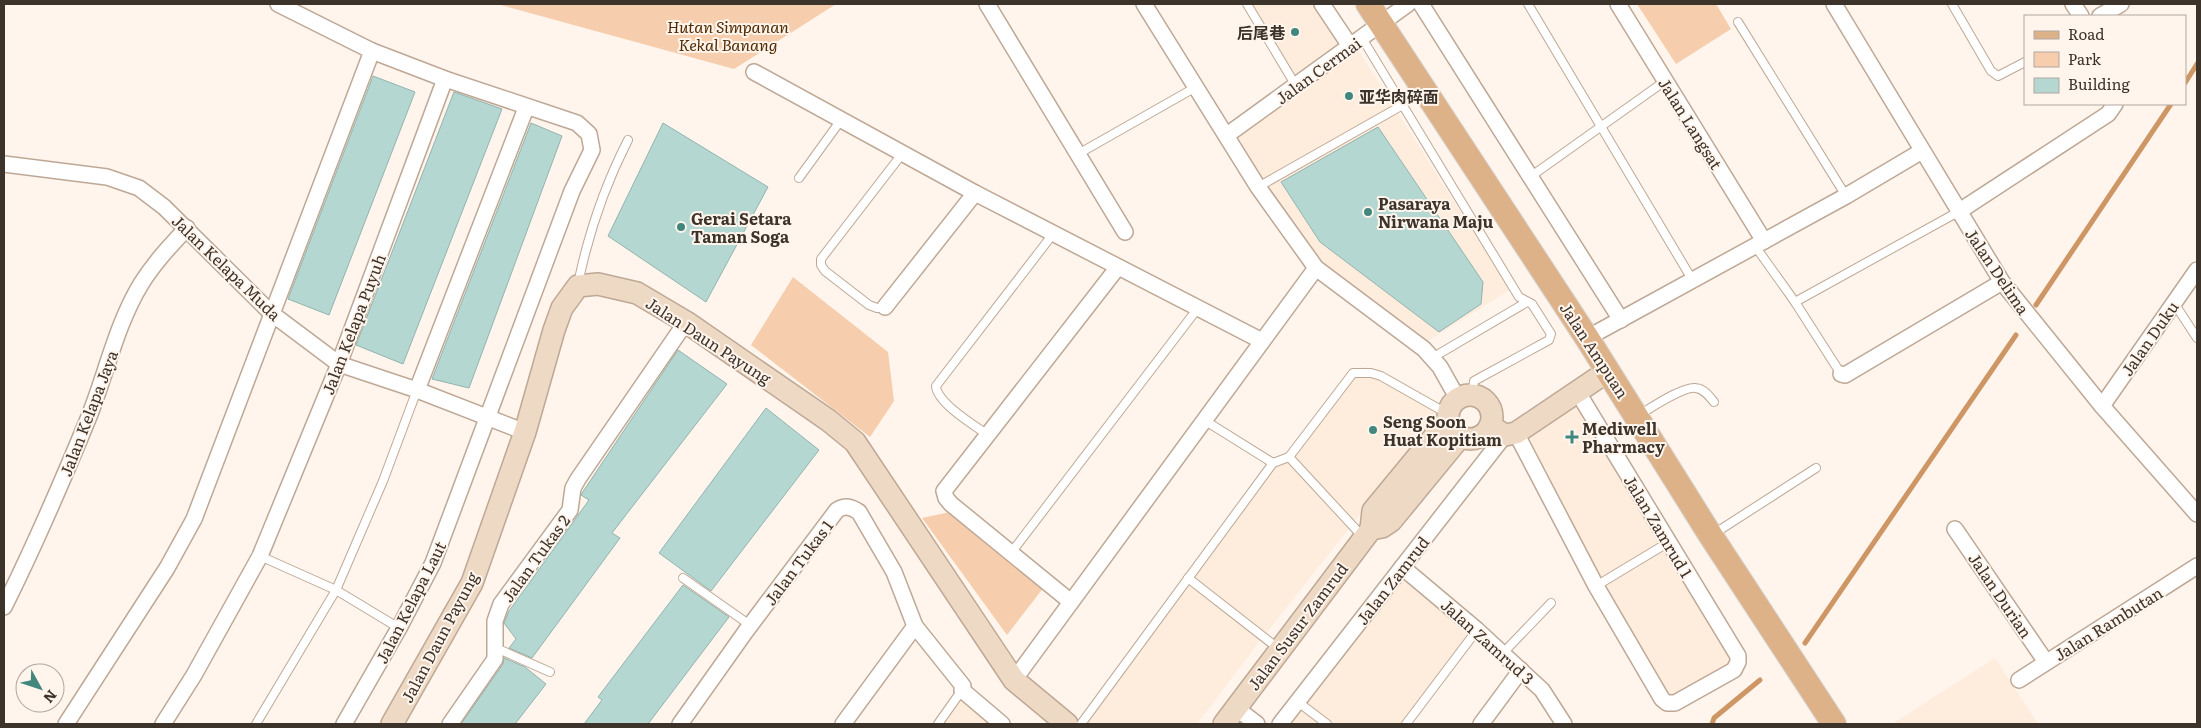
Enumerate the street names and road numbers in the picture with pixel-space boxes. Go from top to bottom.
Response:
street label: Jalan Cermai [1270,31,1366,109]
street label: Jalan Langsat [1653,72,1729,174]
street label: Jalan Kelapa Muda [167,208,287,326]
street label: Jalan Delima [1960,223,2036,319]
street label: Jalan Kelapa Puyuh [315,250,391,398]
street label: Jalan Daun Payung [642,290,776,390]
street label: Jalan Duku [2114,296,2184,380]
street label: Jalan Ampuan [1555,297,1635,403]
street label: Jalan Kelapa Jaya [53,346,123,480]
street label: Jalan Zamrud 1 [1619,470,1699,582]
street label: Jalan Tukas 2 [495,509,575,607]
street label: Jalan Tukas 1 [758,514,838,610]
street label: Jalan Zamrud [1350,531,1434,629]
street label: Jalan Kelapa Laut [369,536,451,667]
street label: Jalan Durian [1963,547,2039,643]
street label: Jalan Susur Zamrud [1241,557,1353,695]
street label: Jalan Daun Payung [394,567,484,707]
street label: Jalan Rambutan [2049,580,2167,666]
street label: Jalan Zamrud 3 [1436,593,1540,689]

